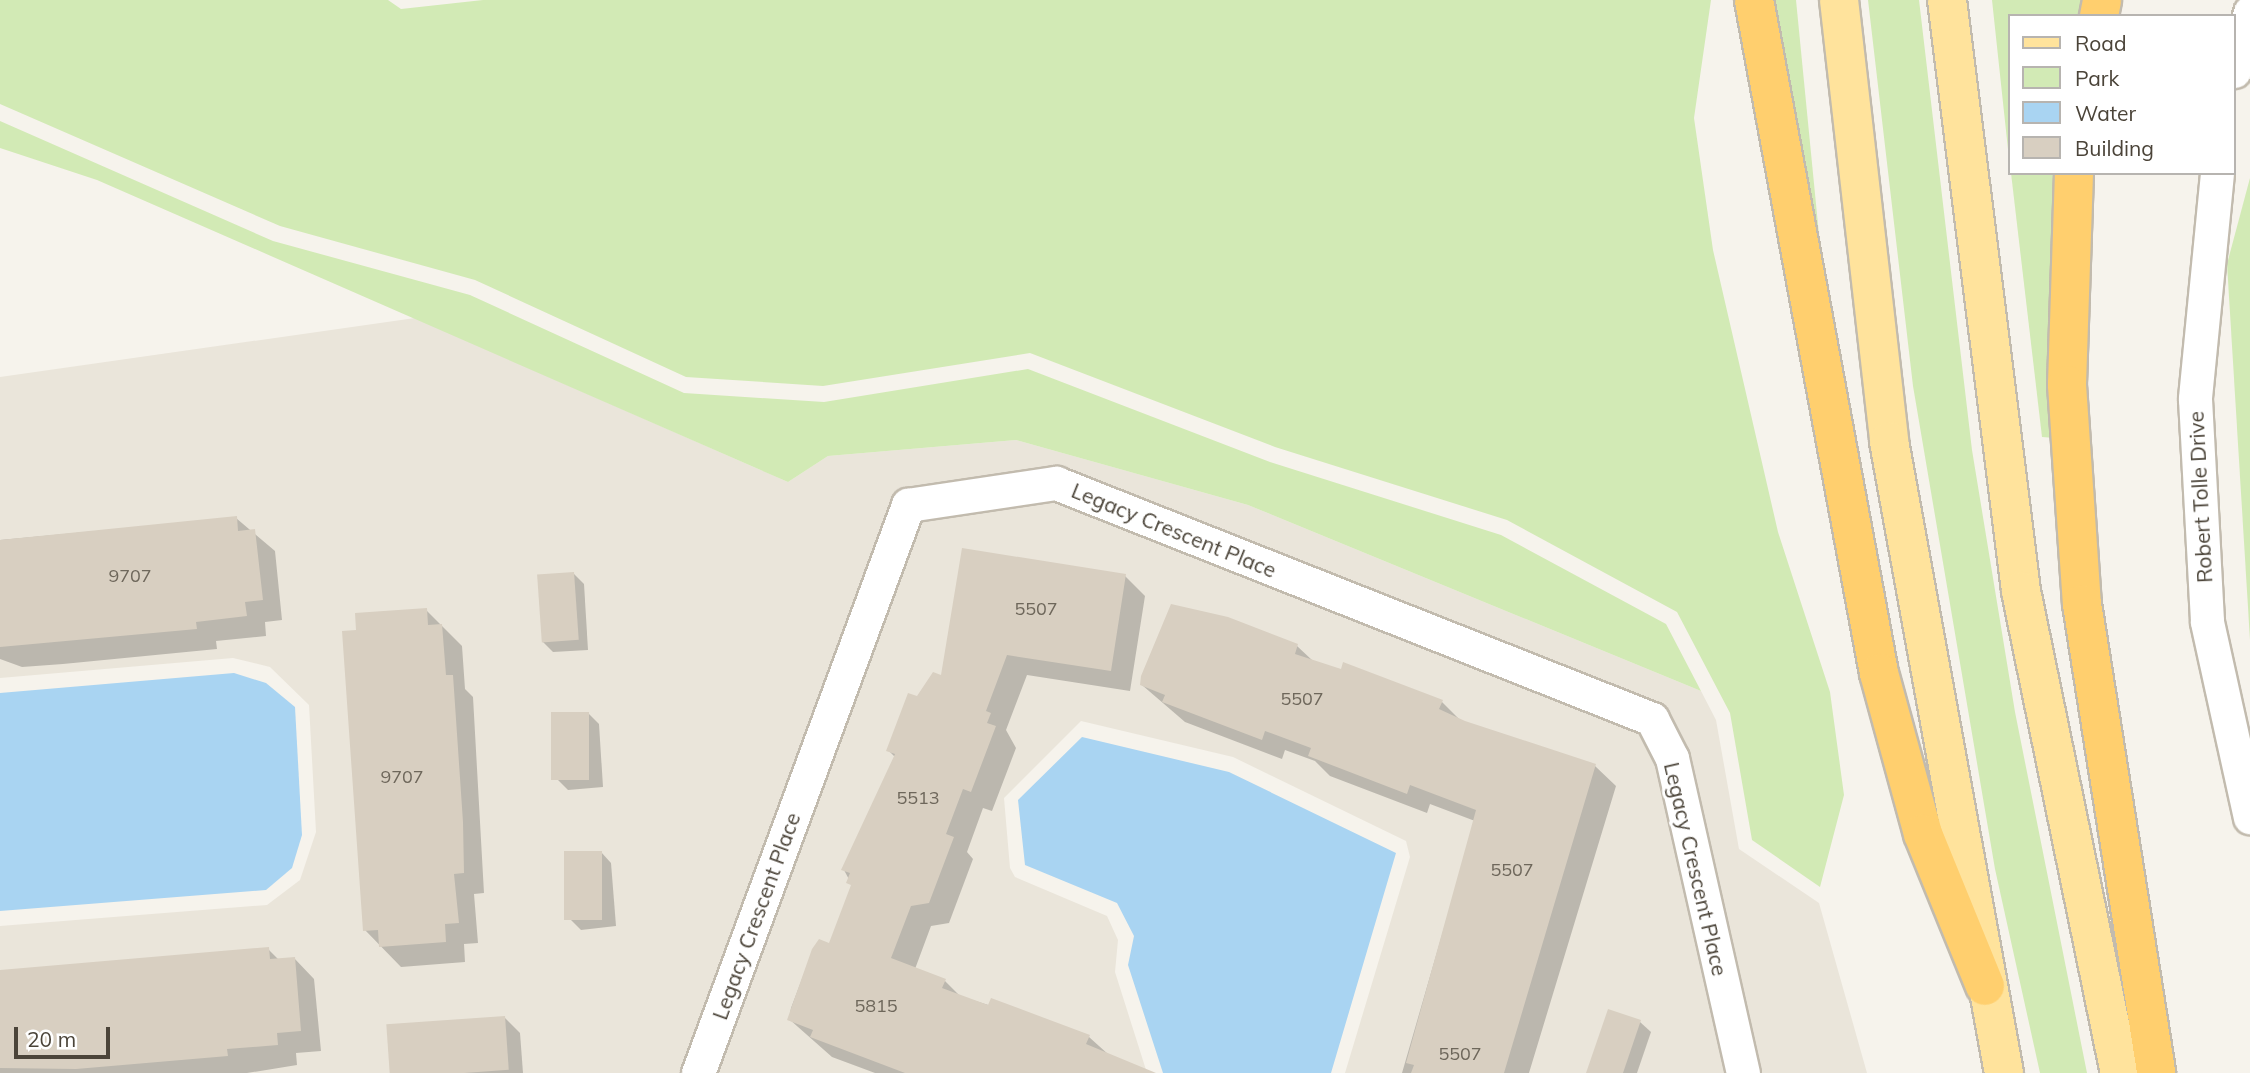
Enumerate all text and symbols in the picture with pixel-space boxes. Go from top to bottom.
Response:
legend [2008,14,2236,175]
text: Road [2075,30,2126,56]
text: Park [2075,65,2119,91]
text: Water [2075,100,2136,126]
text: Building [2075,135,2154,161]
street label: Robert Tolle Drive [2183,410,2217,584]
street label: Legacy Crescent Place [1068,477,1280,583]
house number: 9707 [108,565,152,587]
house number: 5507 [1014,598,1058,620]
house number: 5507 [1280,688,1324,710]
street label: Legacy Crescent Place [1659,760,1733,978]
house number: 9707 [380,766,424,788]
house number: 5513 [896,787,940,809]
street label: Legacy Crescent Place [707,809,805,1023]
house number: 5507 [1490,859,1534,881]
house number: 5815 [854,995,898,1017]
scale bar [18,1014,114,1058]
text: 20 m [27,1026,76,1052]
house number: 5507 [1438,1043,1482,1065]

